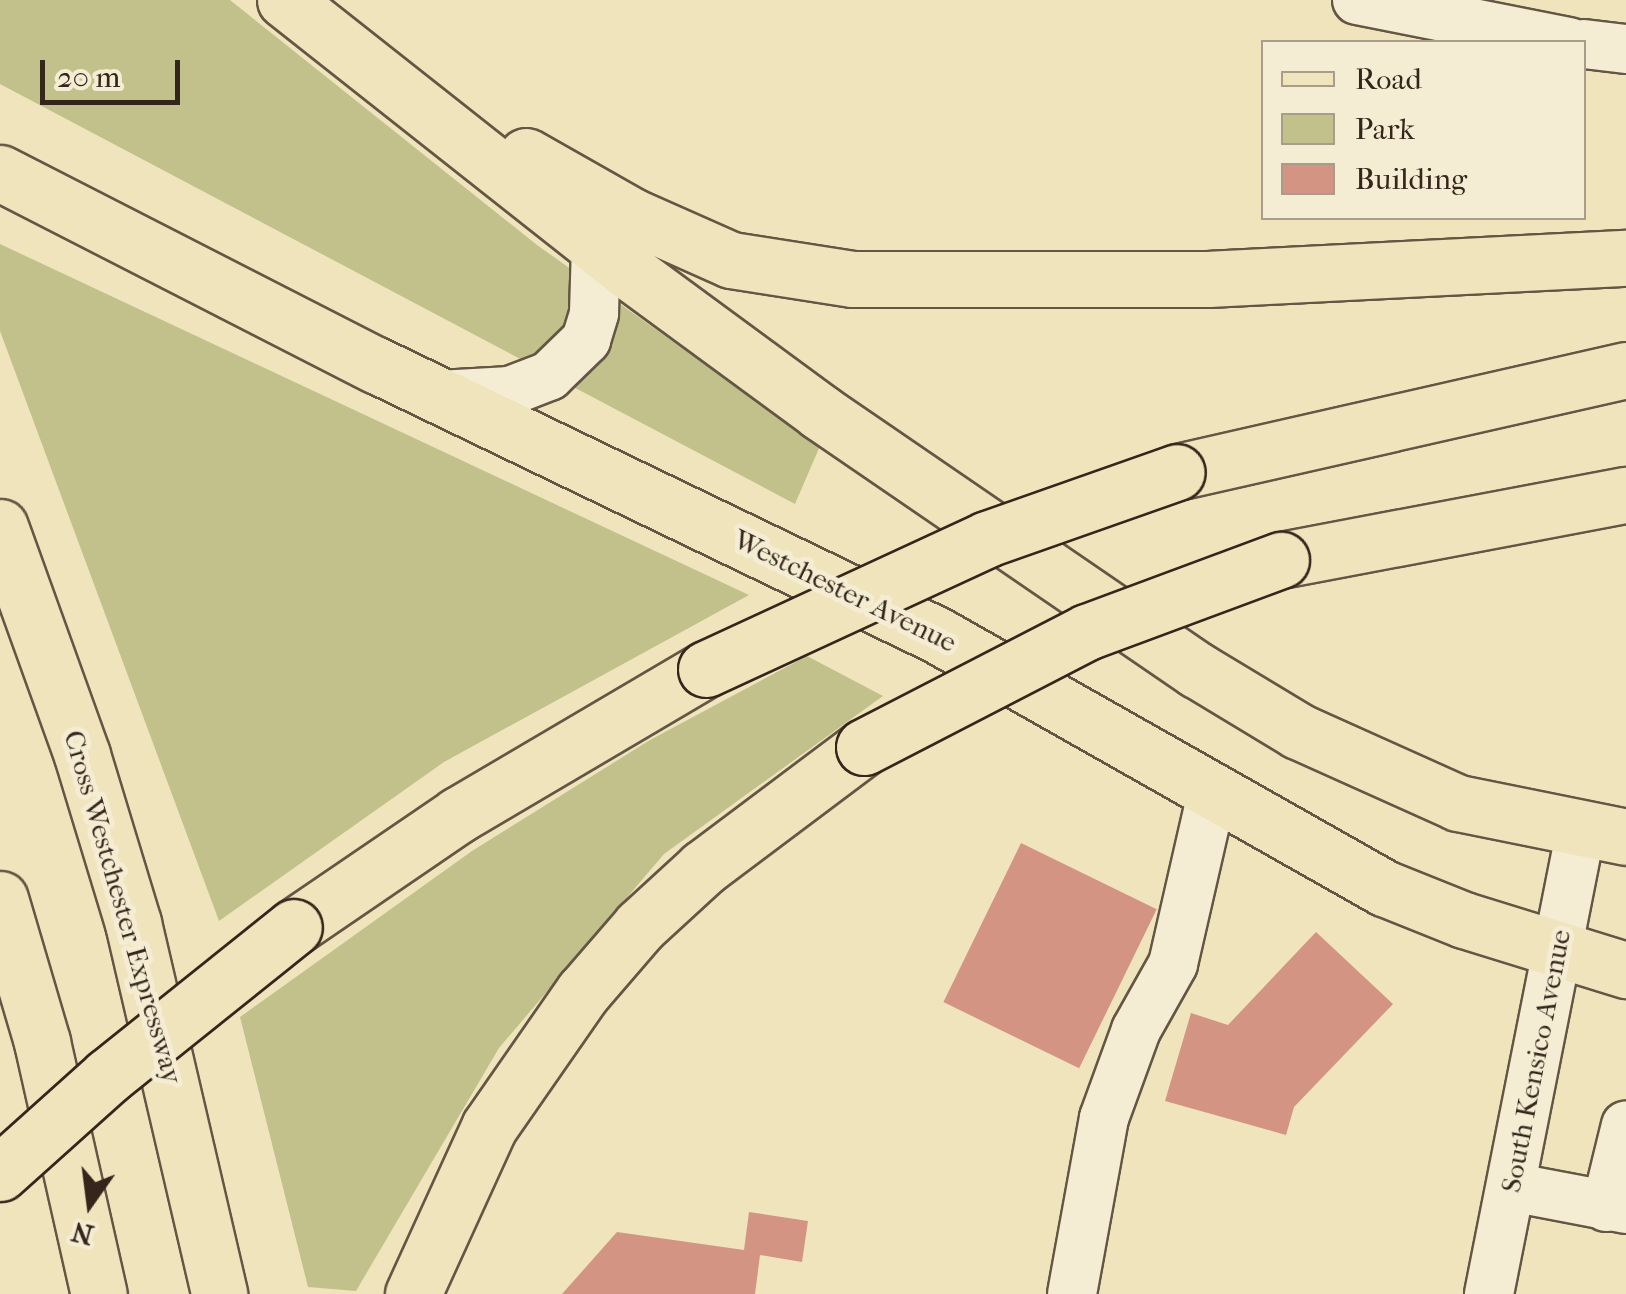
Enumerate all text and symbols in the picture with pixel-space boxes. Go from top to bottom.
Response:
scale bar [45,40,185,102]
legend [1261,40,1586,220]
text: 20 m [57,60,120,95]
text: Road [1355,62,1422,97]
text: Park [1355,112,1415,147]
text: Building [1355,162,1467,197]
street label: Westchester Avenue [728,522,962,660]
street label: Cross Westchester Expressway [56,727,190,1087]
street label: South Kensico Avenue [1494,927,1578,1195]
north arrow [40,1154,140,1254]
text: N [68,1215,97,1252]

